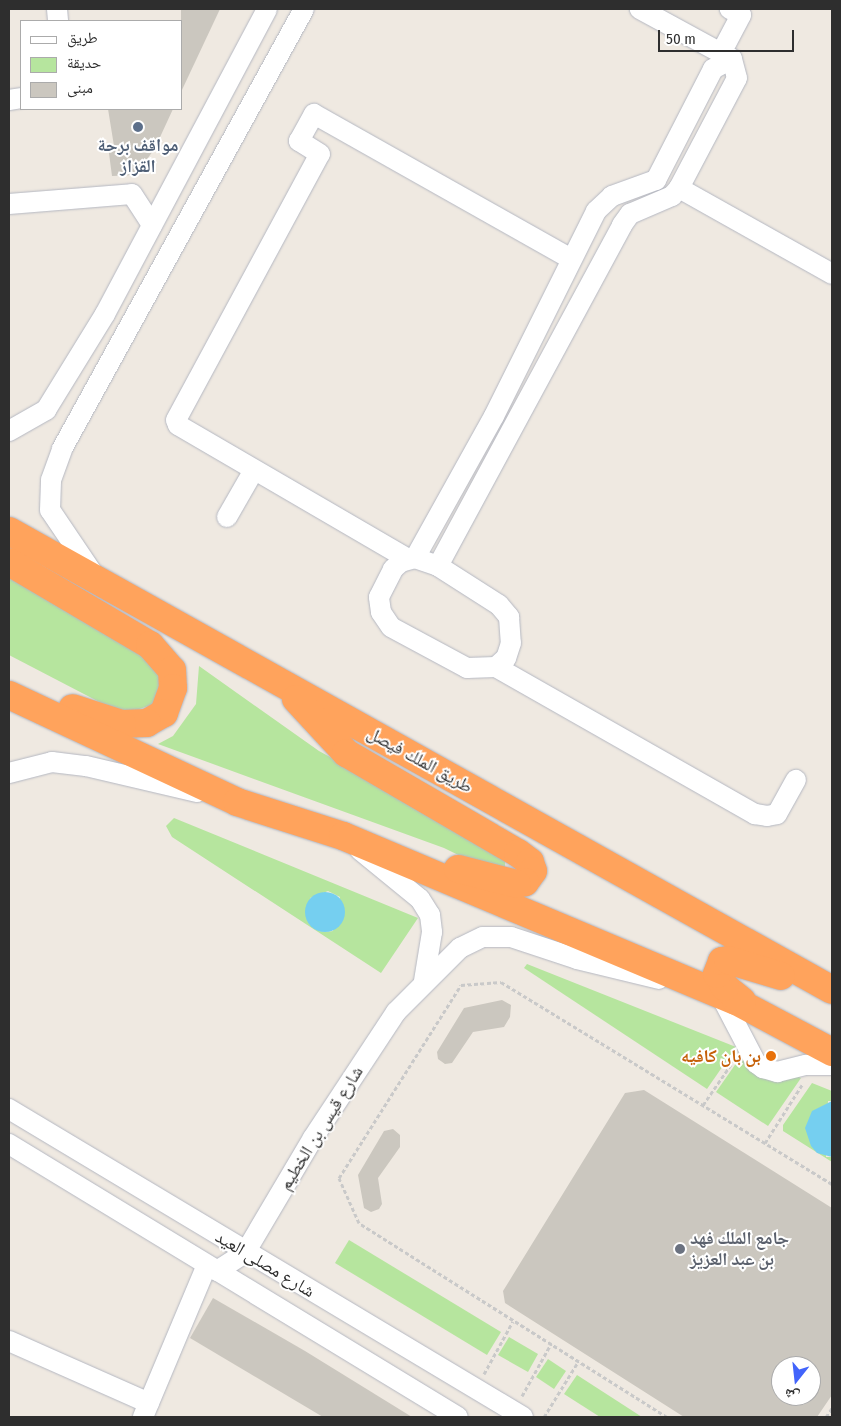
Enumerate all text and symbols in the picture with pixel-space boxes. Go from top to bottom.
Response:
legend [20,20,182,110]
scale bar [661,20,797,52]
text: طريق [67,29,98,47]
text: 50 m [666,30,696,48]
text: حديقة [67,54,101,72]
text: مبنى [67,79,93,97]
marker: مواقف برحة القزاز [132,121,144,133]
place label: مواقف برحة القزاز [98,135,178,178]
street label: طريق الملك فيصل [364,722,476,798]
place label: بن بان كافيه [681,1045,761,1067]
marker: بن بان كافيه [765,1050,777,1062]
street label: شارع قيس بن الخطيم [274,1062,368,1194]
street label: شارع مصلى العيد [211,1226,319,1302]
place label: جامع الملك فهد بن عبد العزيز [690,1228,789,1270]
marker: جامع الملك فهد بن عبد العزيز [674,1243,686,1255]
north arrow [771,1356,821,1406]
text: ش [783,1385,801,1405]

